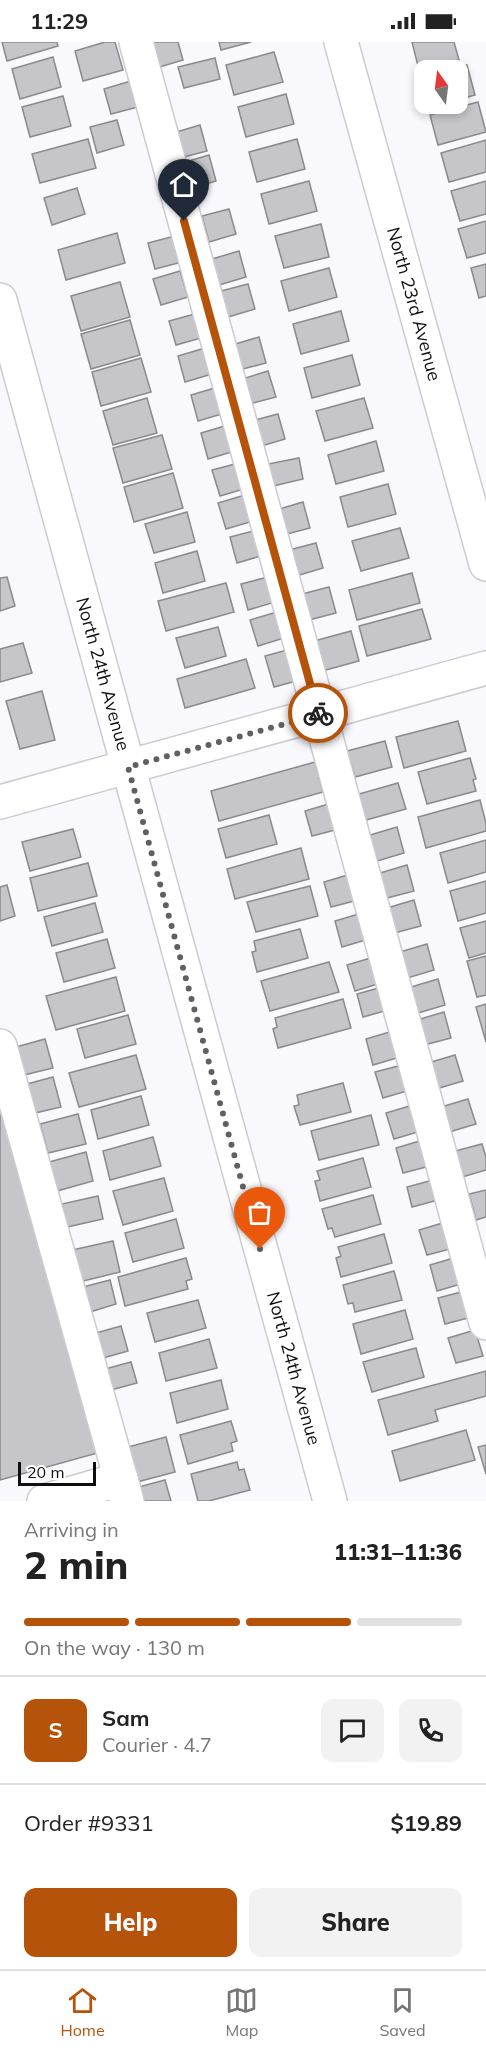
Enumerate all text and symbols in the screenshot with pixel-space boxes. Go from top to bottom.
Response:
text: 11:29 [30,7,88,35]
north arrow [414,60,468,114]
map controls [414,60,468,114]
pin [158,159,209,221]
icon: home [167,168,200,201]
street label: North 23rd Avenue [382,224,447,383]
street label: North 24th Avenue [71,595,135,753]
courier [288,683,348,743]
icon: bike [302,697,335,730]
pin [234,1187,285,1249]
icon: bag [243,1196,276,1229]
street label: North 24th Avenue [262,1289,326,1448]
scale bar [18,1459,96,1486]
text: 20 m [27,1462,64,1482]
text: Arriving in [24,1517,119,1542]
text: 11:31–11:36 [334,1538,462,1566]
text: 2 min [24,1540,129,1589]
text: On the way · 130 m [24,1635,205,1660]
button: chat [321,1699,384,1762]
button: phone [399,1699,462,1762]
text: Sam [102,1704,150,1732]
text: S [48,1716,63,1744]
text: Courier · 4.7 [102,1732,212,1757]
text: Order #9331 [24,1809,154,1837]
text: $19.89 [391,1809,462,1837]
button: Help [24,1888,237,1957]
button: Share [249,1888,462,1957]
tab: Home [60,1984,105,2040]
tab: Map [225,1984,258,2040]
tab: Saved [379,1984,426,2040]

